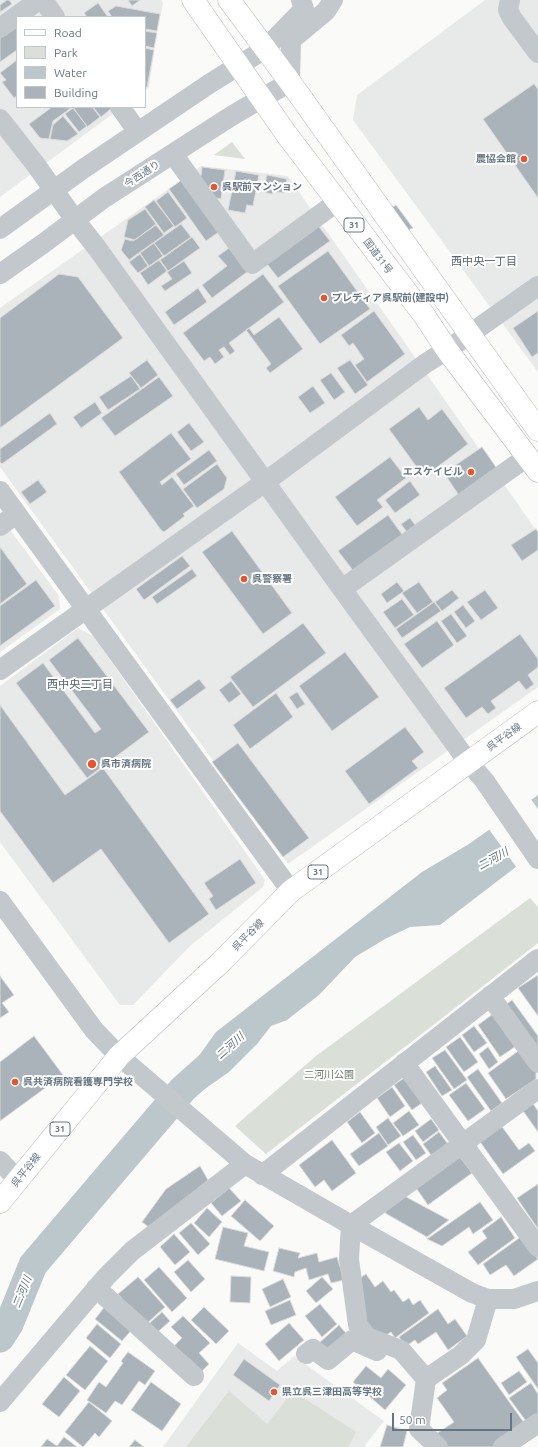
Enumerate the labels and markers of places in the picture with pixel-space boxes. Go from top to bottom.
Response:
place label: 農協会館 [476,153,516,165]
marker: 農協会館 [519,154,529,164]
place label: 呉駅前マンション [222,181,302,193]
marker: 呉駅前マンション [209,182,219,192]
place label: プレディア呉駅前(建設中) [332,292,449,304]
marker: プレディア呉駅前(建設中) [319,293,329,303]
place label: エスケイビル [403,466,463,478]
marker: エスケイビル [466,467,476,477]
place label: 呉警察署 [252,573,292,585]
marker: 呉警察署 [239,574,249,584]
marker: 呉市済病院 [86,758,98,770]
place label: 呉市済病院 [101,758,151,770]
place label: 呉共済病院看護専門学校 [23,1076,133,1088]
marker: 呉共済病院看護専門学校 [10,1077,20,1087]
place label: 県立呉三津田高等学校 [282,1386,382,1398]
marker: 県立呉三津田高等学校 [269,1387,279,1397]

